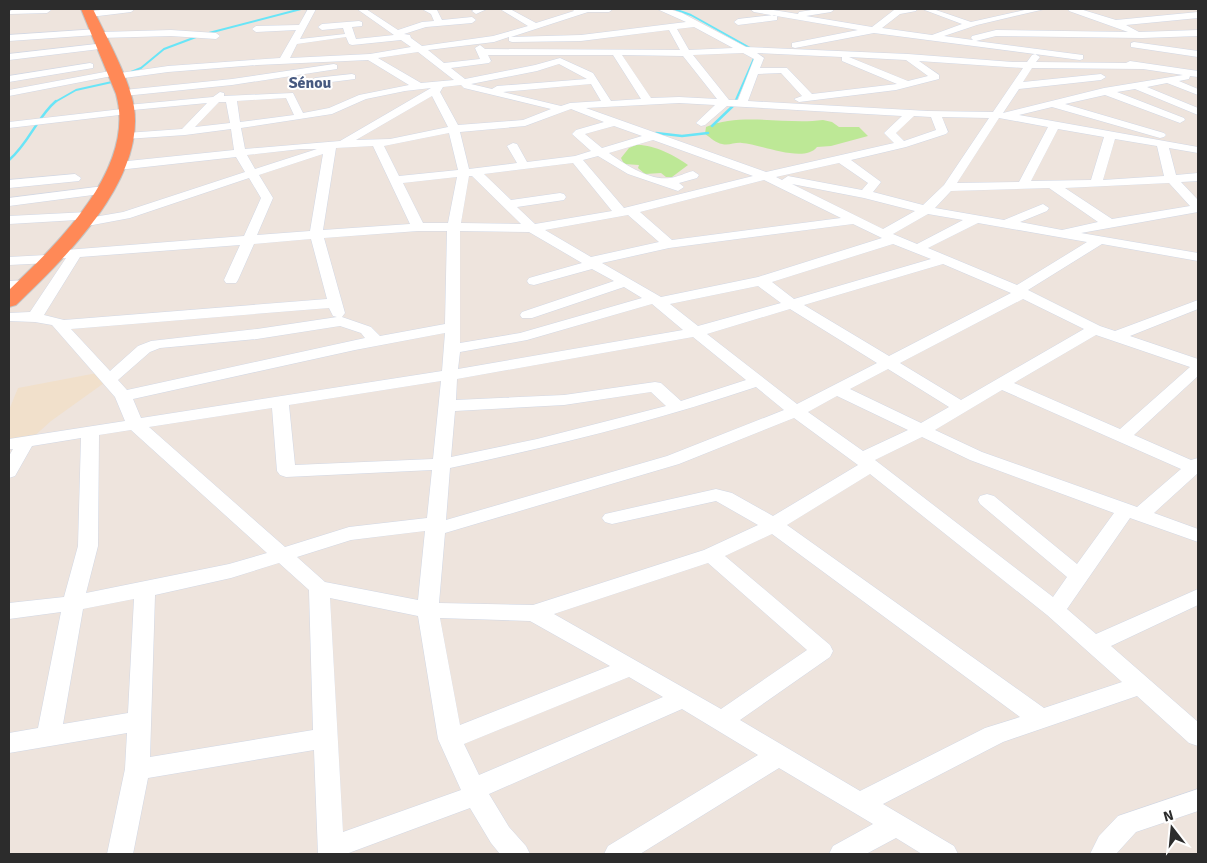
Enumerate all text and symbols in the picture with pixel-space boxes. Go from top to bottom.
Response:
district label: Sénou [289,73,332,93]
north arrow [1147,803,1197,853]
text: N [1162,806,1176,825]

